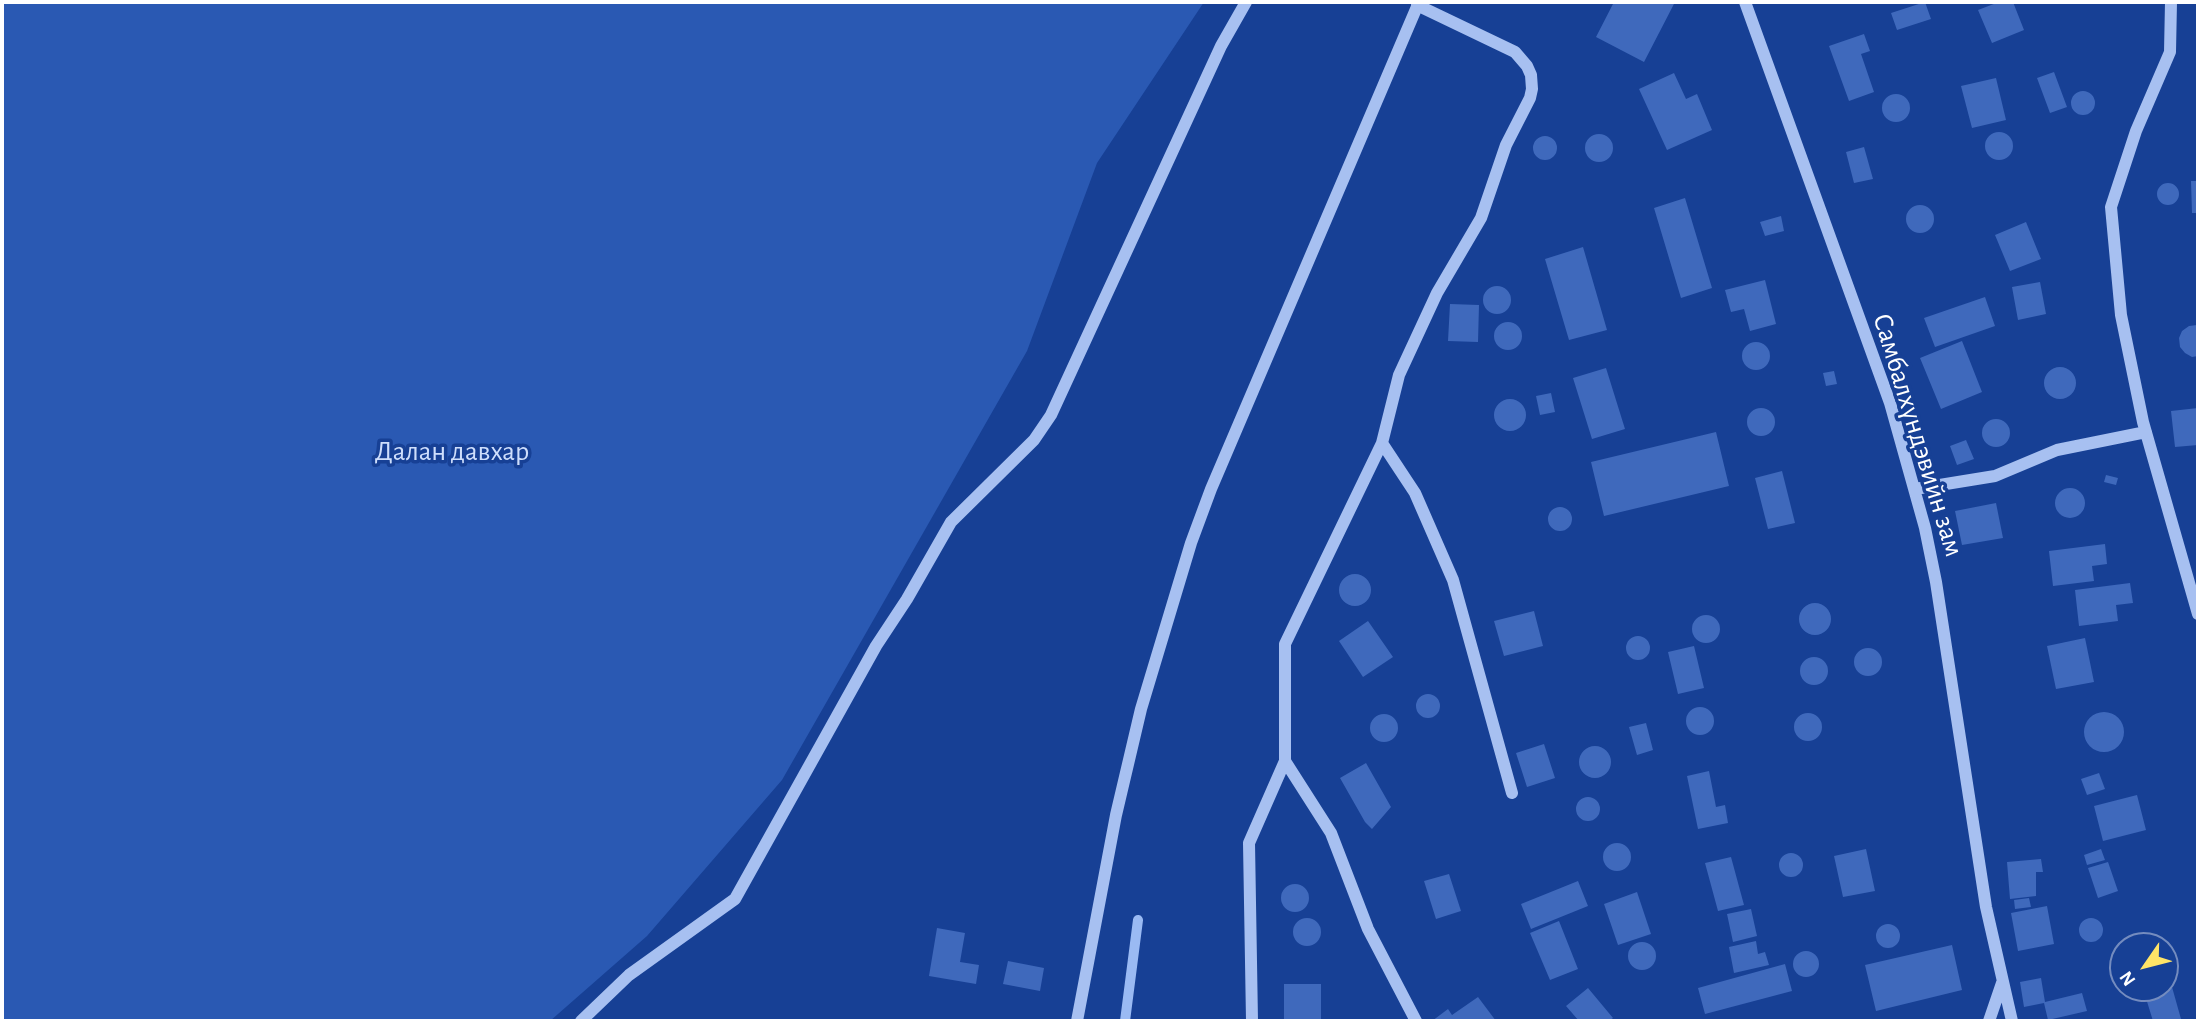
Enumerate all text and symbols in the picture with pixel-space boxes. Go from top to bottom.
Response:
street label: Самбалхүндэвийн зам [1865,309,1971,561]
park label: Далан давхар [375,435,529,469]
north arrow [2109,932,2179,1002]
text: N [2116,967,2140,989]

